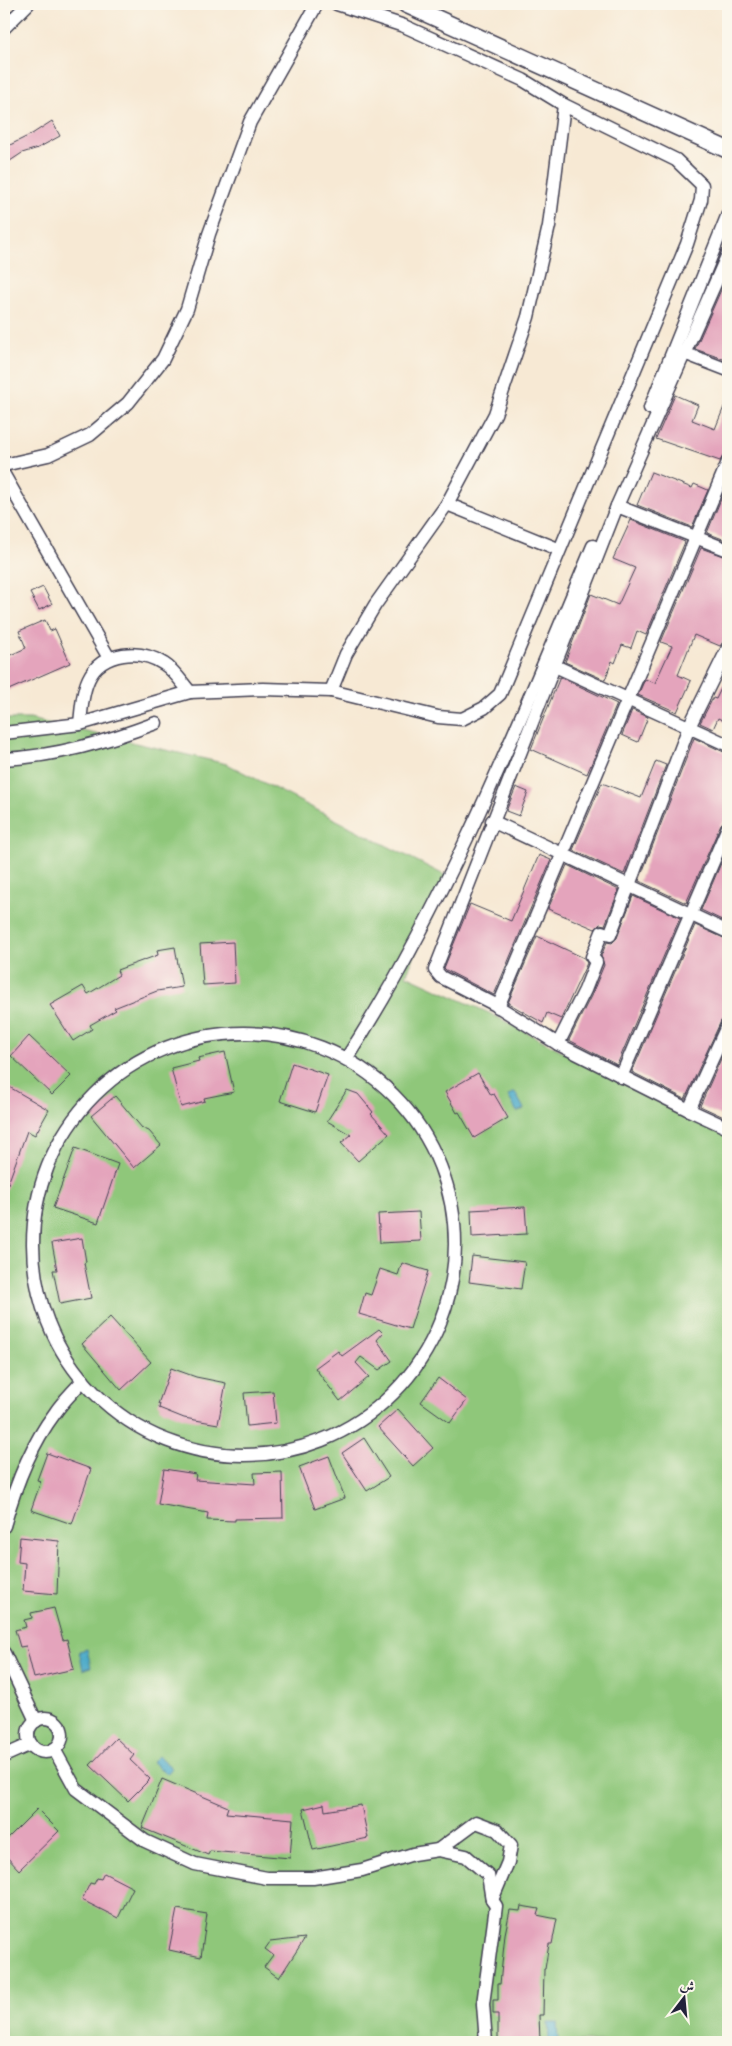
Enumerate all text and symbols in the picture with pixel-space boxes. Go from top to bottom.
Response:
north arrow [660,1974,710,2024]
text: ش [678,1976,697,1997]

